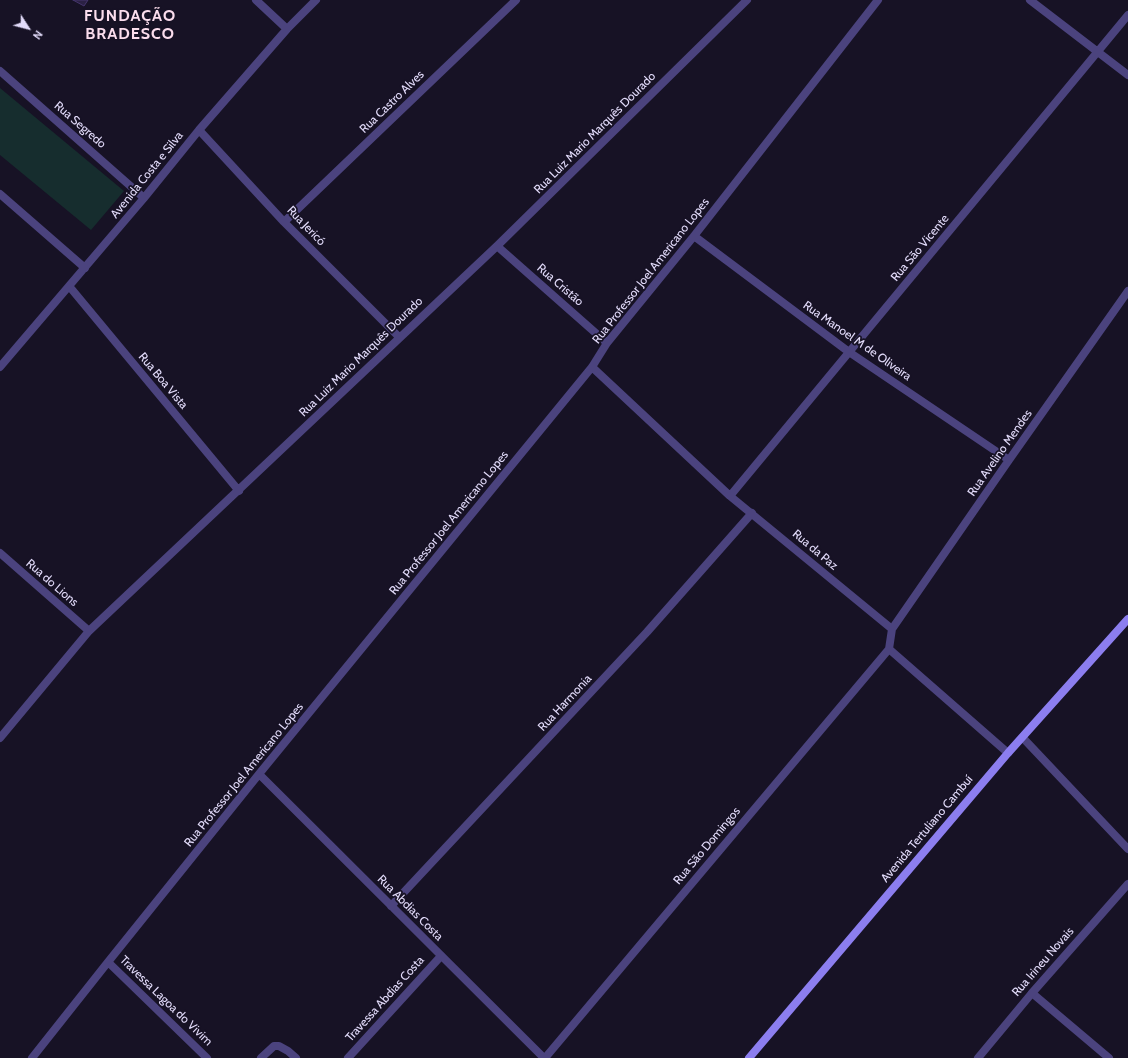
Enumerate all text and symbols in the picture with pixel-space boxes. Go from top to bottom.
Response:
district label: FUNDAÇÃO BRADESCO [84,6,176,44]
north arrow [8,8,48,48]
text: N [30,28,46,42]
street label: Rua Castro Alves [357,68,427,136]
street label: Rua Luiz Mario Marquês Dourado [531,69,659,197]
street label: Rua Segredo [51,99,109,151]
street label: Avenida Costa e Silva [108,129,186,221]
street label: Rua Professor Joel Americano Lopes [590,195,712,347]
street label: Rua Jericó [284,203,328,249]
street label: Rua São Vicente [888,212,952,284]
street label: Rua Cristão [534,261,586,309]
street label: Rua Luiz Mario Marquês Dourado [296,294,426,420]
street label: Rua Manoel M de Oliveira [800,298,914,384]
street label: Rua Boa Vista [135,350,191,412]
street label: Rua Avelino Mendes [965,407,1035,499]
street label: Rua Professor Joel Americano Lopes [386,448,512,598]
street label: Rua da Paz [789,527,841,573]
street label: Rua do Lions [23,556,81,610]
street label: Rua Harmonia [535,672,595,734]
street label: Rua Professor Joel Americano Lopes [181,700,307,850]
street label: Avenida Tertuliano Cambuí [878,773,976,885]
street label: Rua São Domingos [670,804,744,888]
street label: Rua Abdias Costa [374,872,446,944]
street label: Rua Irineu Novais [1009,925,1077,999]
street label: Travessa Lagoa do Vivim [117,953,215,1049]
street label: Travessa Abdias Costa [343,953,427,1045]

